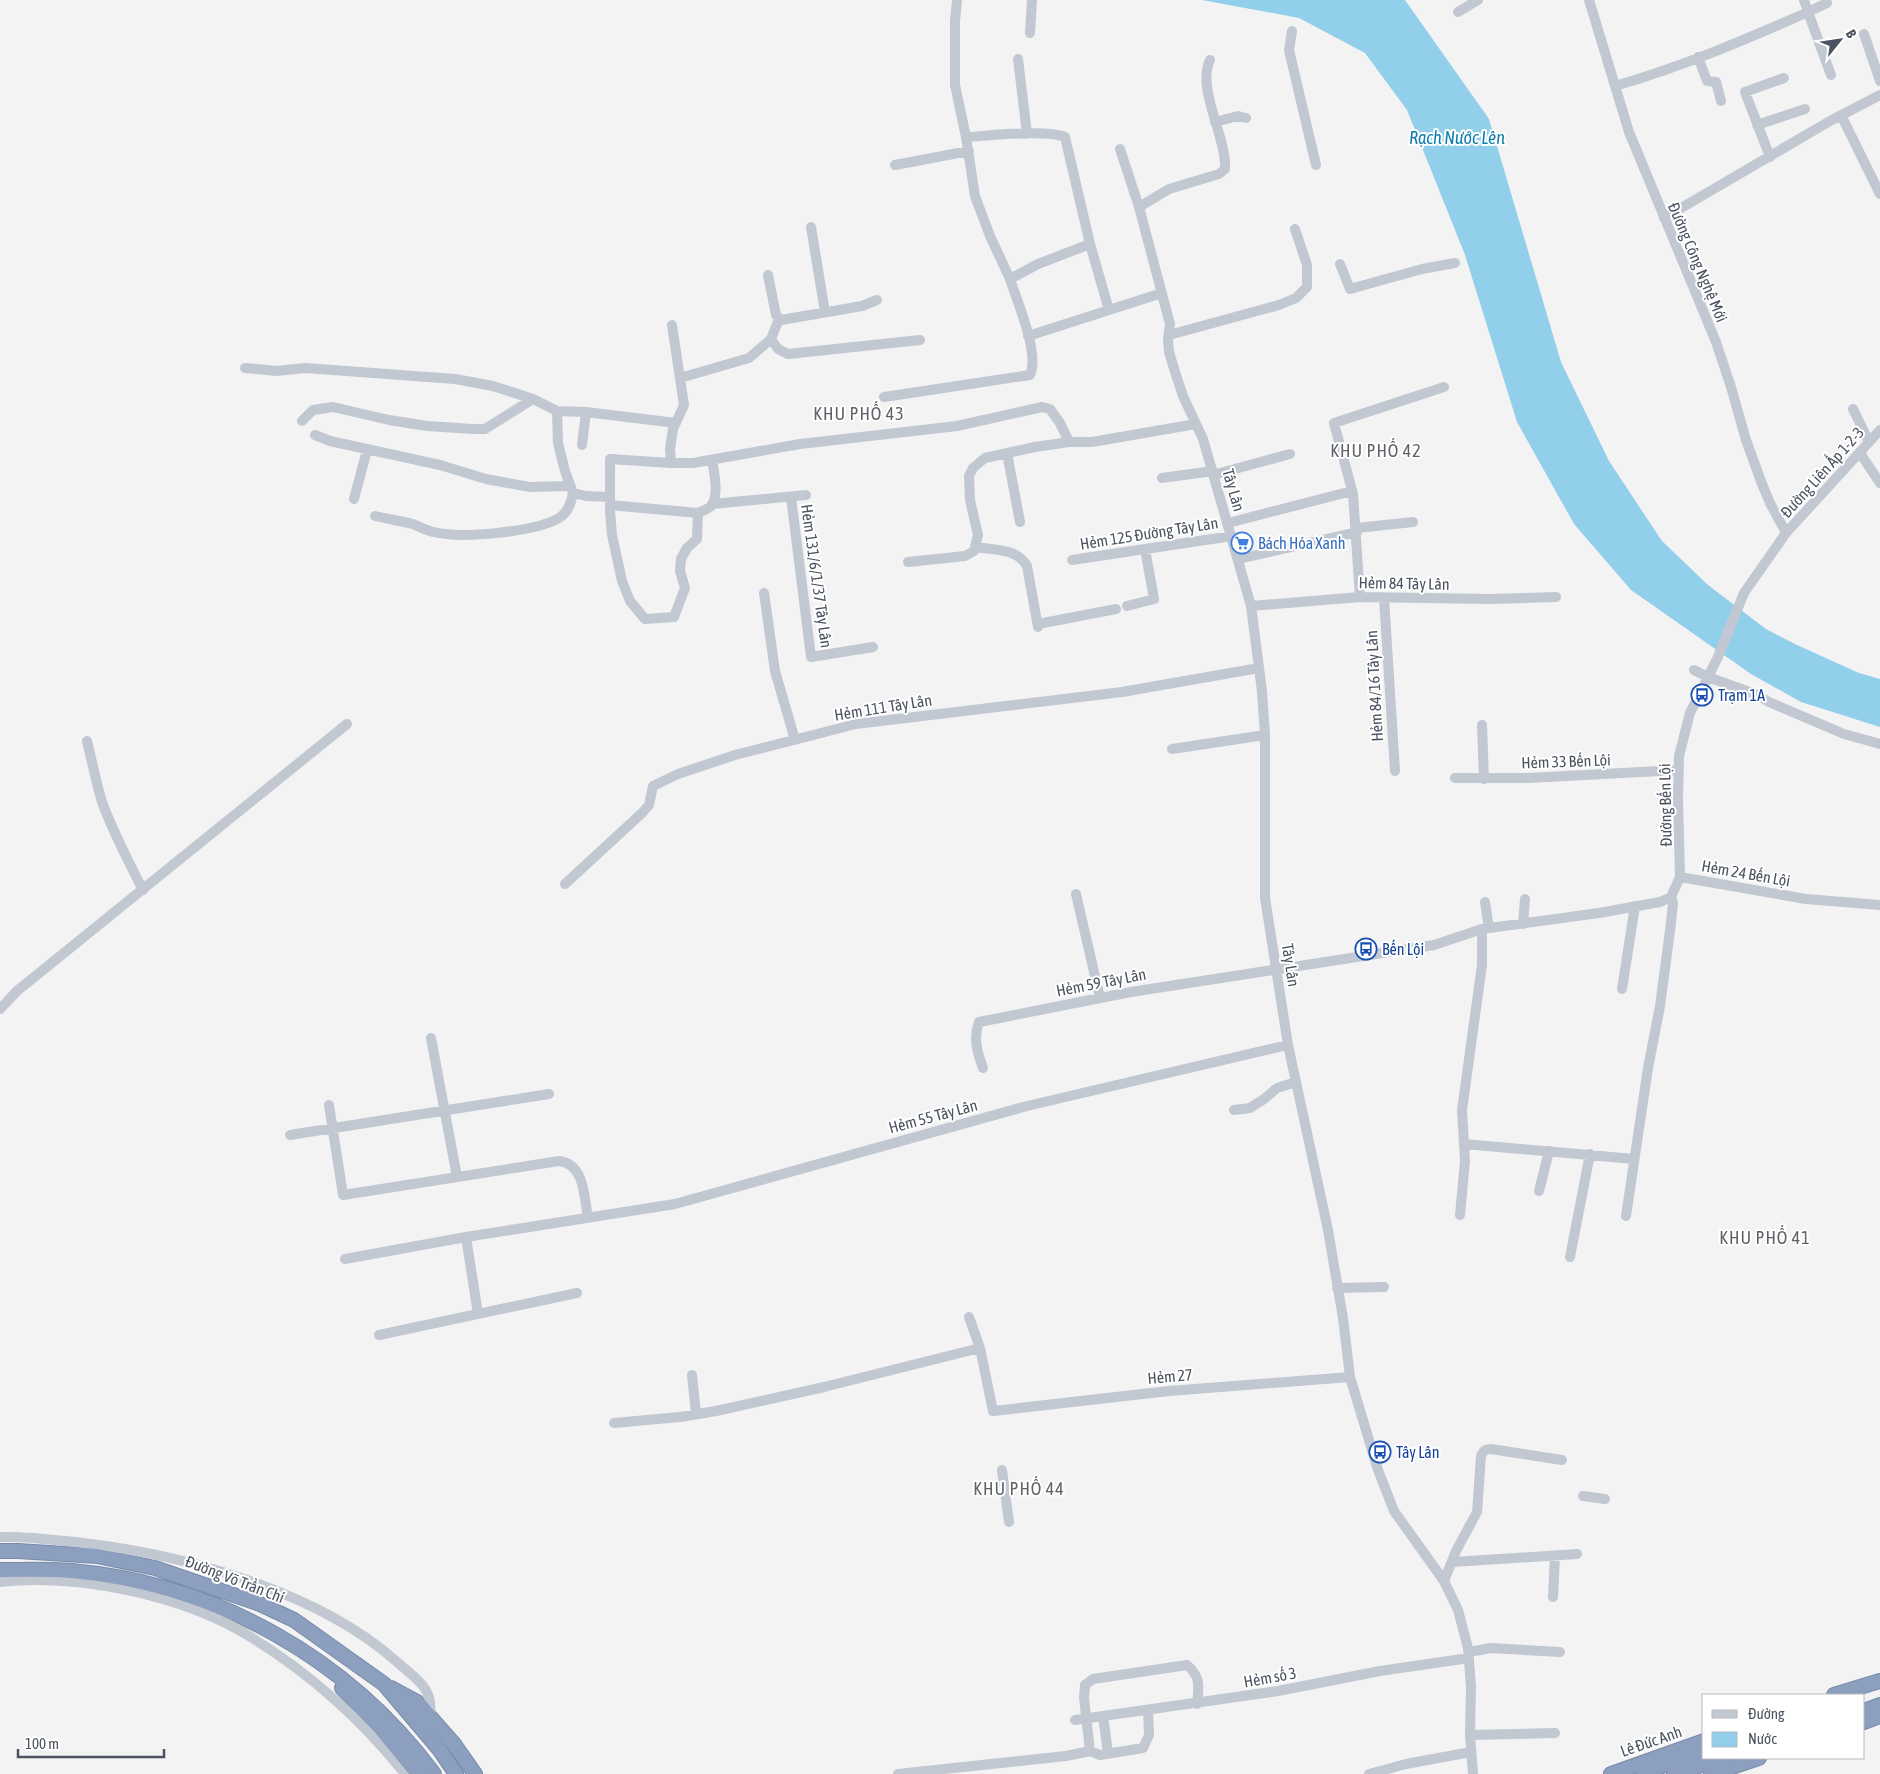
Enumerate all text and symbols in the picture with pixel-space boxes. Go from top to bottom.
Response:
north arrow [1815,15,1865,65]
text: B [1843,27,1860,41]
water label: Rạch Nước Lên [1409,127,1505,148]
street label: Đường Công Nghệ Mới [1664,200,1731,325]
district label: KHU PHỐ 43 [813,401,905,424]
street label: Đường Liên Ấp 1-2-3 [1775,422,1868,522]
district label: KHU PHỐ 42 [1330,438,1422,461]
street label: Tây Lân [1218,467,1249,514]
street label: Hẻm 131/6/1/37 Tây Lân [797,503,836,649]
street label: Hẻm 125 Đường Tây Lân [1079,513,1220,554]
supermarket icon: Bách Hóa Xanh [1230,531,1254,555]
place label: Bách Hóa Xanh [1258,534,1346,552]
street label: Hẻm 84 Tây Lân [1358,573,1450,594]
street label: Hẻm 84/16 Tây Lân [1362,630,1387,742]
bus stop icon: Trạm 1A [1690,683,1714,707]
place label: Trạm 1A [1718,686,1765,704]
street label: Hẻm 111 Tây Lân [833,690,933,725]
street label: Hẻm 33 Bến Lội [1521,749,1611,772]
street label: Đường Bến Lội [1654,763,1676,847]
street label: Hẻm 24 Bến Lội [1700,855,1792,890]
bus stop icon: Bến Lội [1354,937,1378,961]
place label: Bến Lội [1382,939,1424,958]
street label: Tây Lân [1278,942,1303,988]
street label: Hẻm 59 Tây Lân [1055,964,1148,1001]
street label: Hẻm 55 Tây Lân [887,1096,980,1137]
district label: KHU PHỐ 41 [1719,1225,1811,1248]
street label: Hẻm 27 [1147,1365,1193,1387]
bus stop icon: Tây Lân [1368,1440,1392,1464]
place label: Tây Lân [1396,1443,1440,1462]
district label: KHU PHỐ 44 [973,1476,1065,1499]
street label: Đường Võ Trần Chí [183,1551,288,1607]
street label: Hẻm số 3 [1242,1663,1298,1690]
legend [1702,1694,1865,1759]
text: Đường [1748,1705,1785,1722]
street label: Lê Đức Anh [1618,1722,1684,1760]
scale bar [18,1726,164,1758]
text: Nước [1748,1730,1777,1747]
text: 100 m [25,1735,59,1752]

